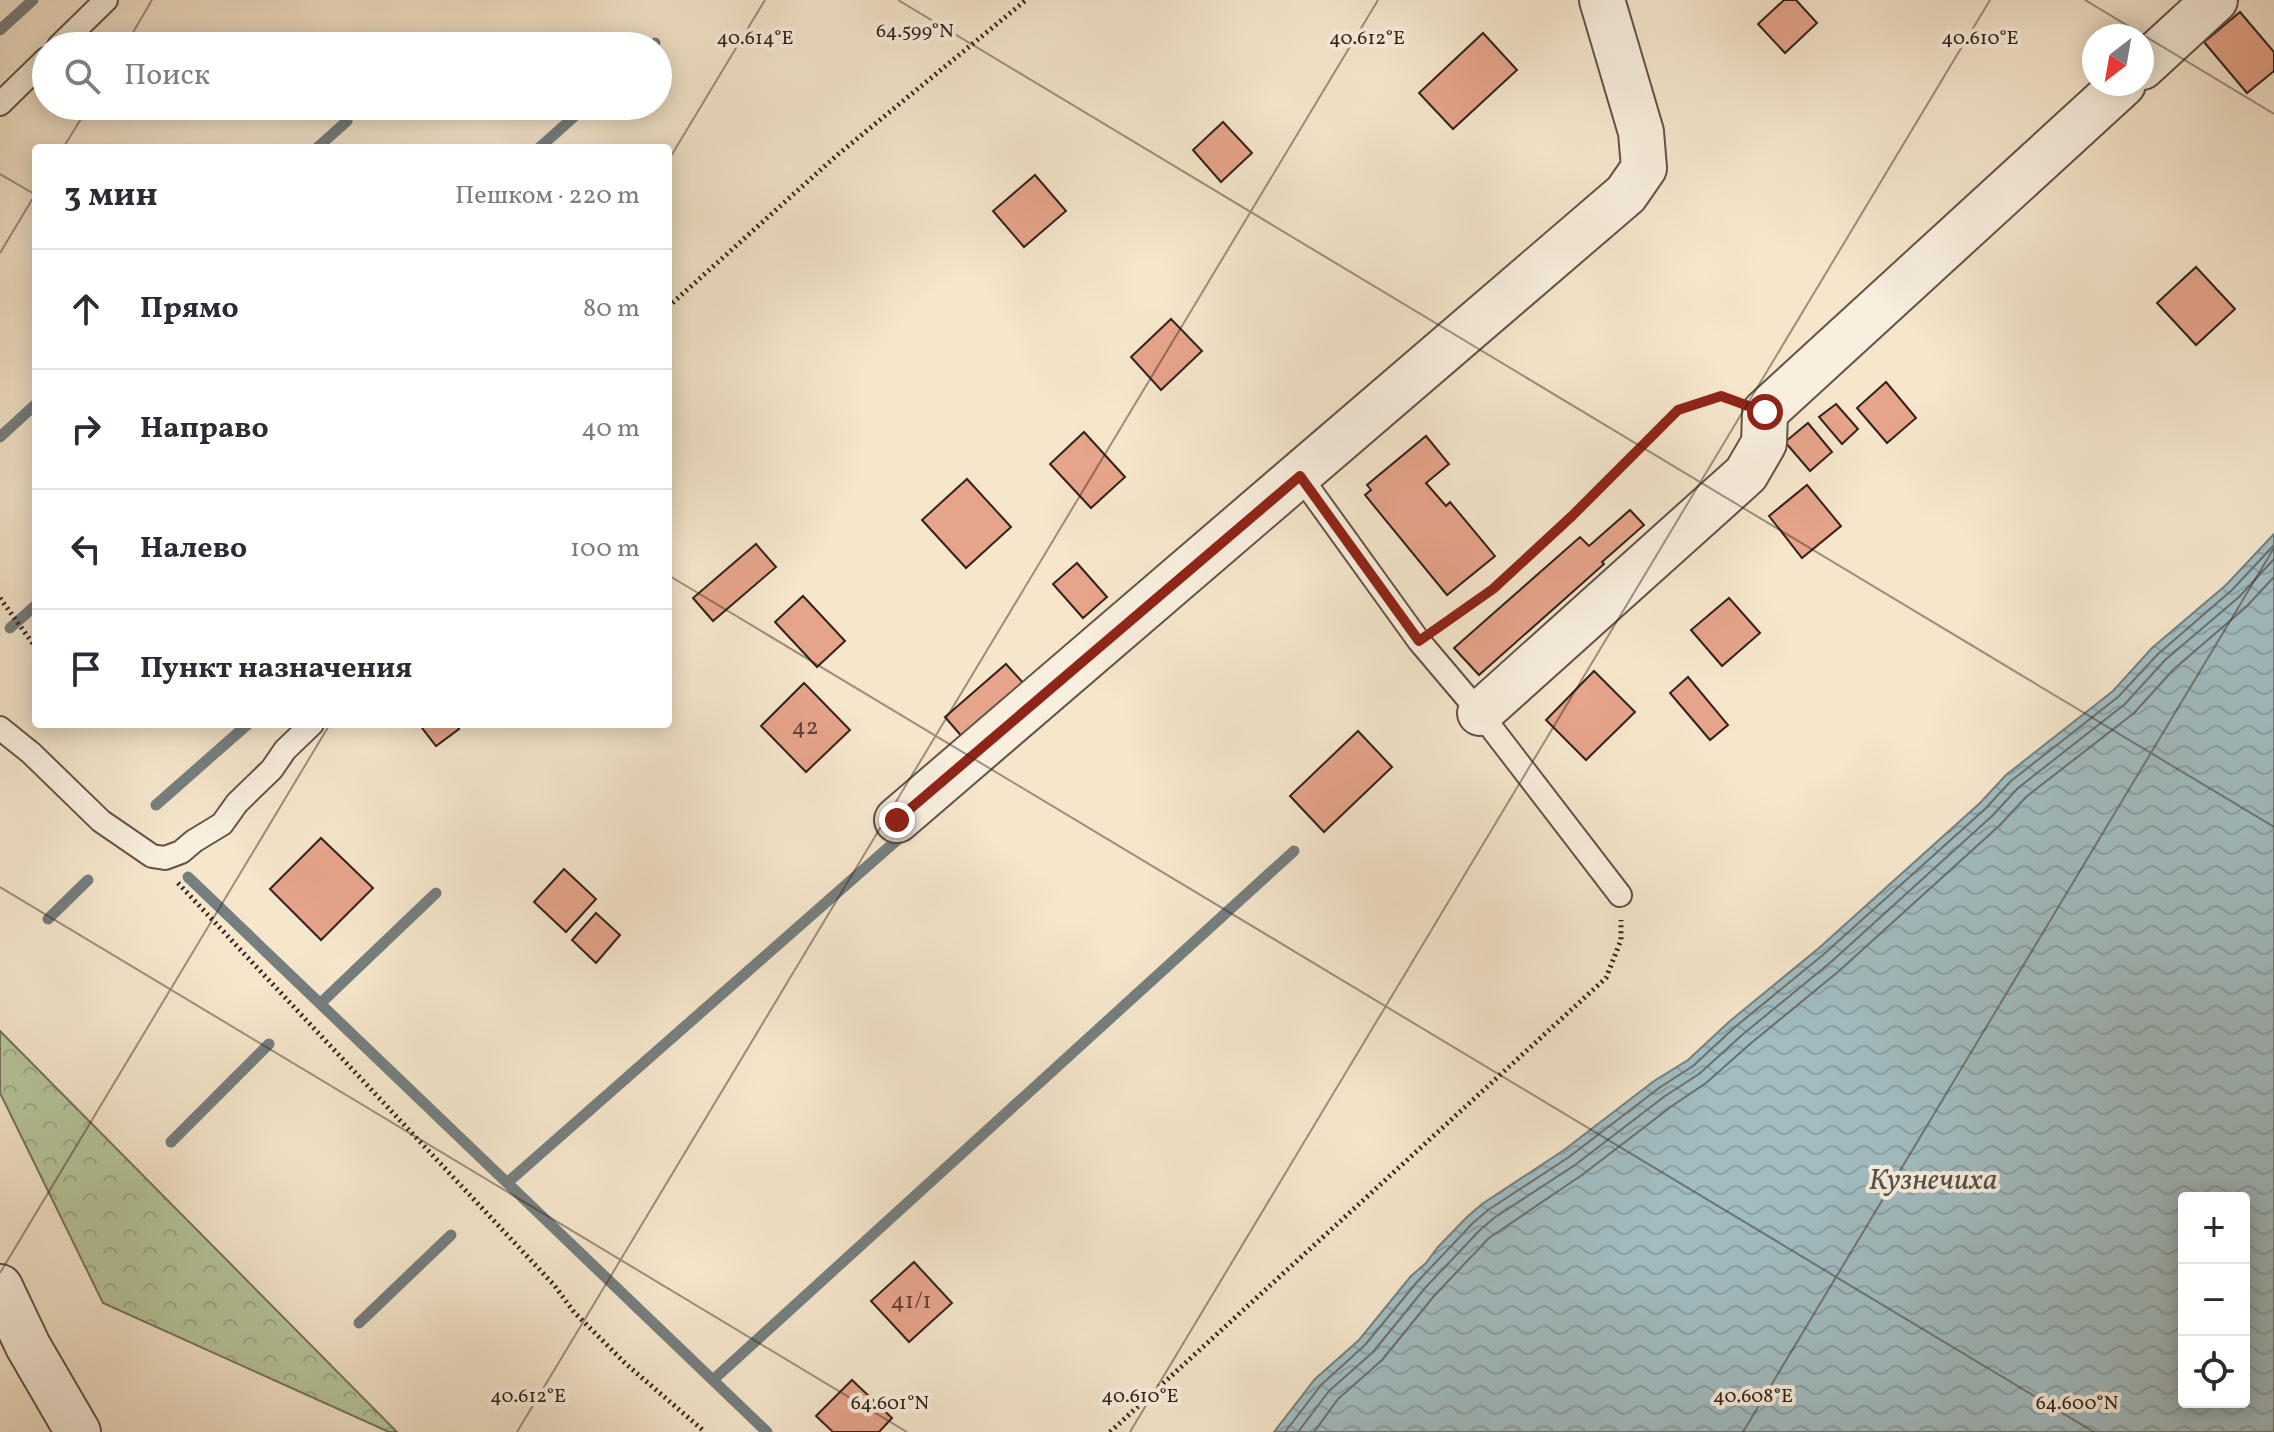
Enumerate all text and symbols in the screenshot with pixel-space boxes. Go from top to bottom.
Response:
text: 64.599°N [876,18,954,46]
north arrow [2082,24,2154,96]
text: 40.614°E [717,25,794,53]
text: 40.612°E [1329,25,1405,53]
text: 40.610°E [1941,25,2019,53]
search box [32,32,672,120]
icon: search [60,54,104,98]
text: Поиск [124,55,210,97]
text: 3 мин [64,173,158,220]
text: Пешком · 220 m [455,178,640,214]
icon: ahead [64,287,108,331]
text: Прямо [140,288,239,330]
text: 80 m [583,291,640,327]
route start [1747,394,1783,430]
icon: right [64,407,108,451]
text: Направо [140,408,269,450]
text: 40 m [581,411,640,447]
icon: left [64,527,108,571]
text: Налево [140,528,247,570]
text: 100 m [570,531,640,567]
icon: arrive [64,647,108,691]
text: Пункт назначения [140,648,412,690]
house number: 42 [791,711,819,745]
route end [879,802,915,838]
water label: Кузнечиха [1869,1160,1997,1202]
map controls [2178,1192,2250,1408]
button: + [2178,1192,2250,1264]
button: − [2178,1264,2250,1336]
house number: 41/1 [891,1285,932,1319]
button: locate [2178,1336,2250,1408]
text: 40.612°E [490,1383,566,1411]
text: 40.610°E [1101,1383,1179,1411]
text: 40.608°E [1713,1383,1793,1411]
text: 64.601°N [851,1390,929,1418]
text: 64.600°N [2036,1390,2118,1418]

